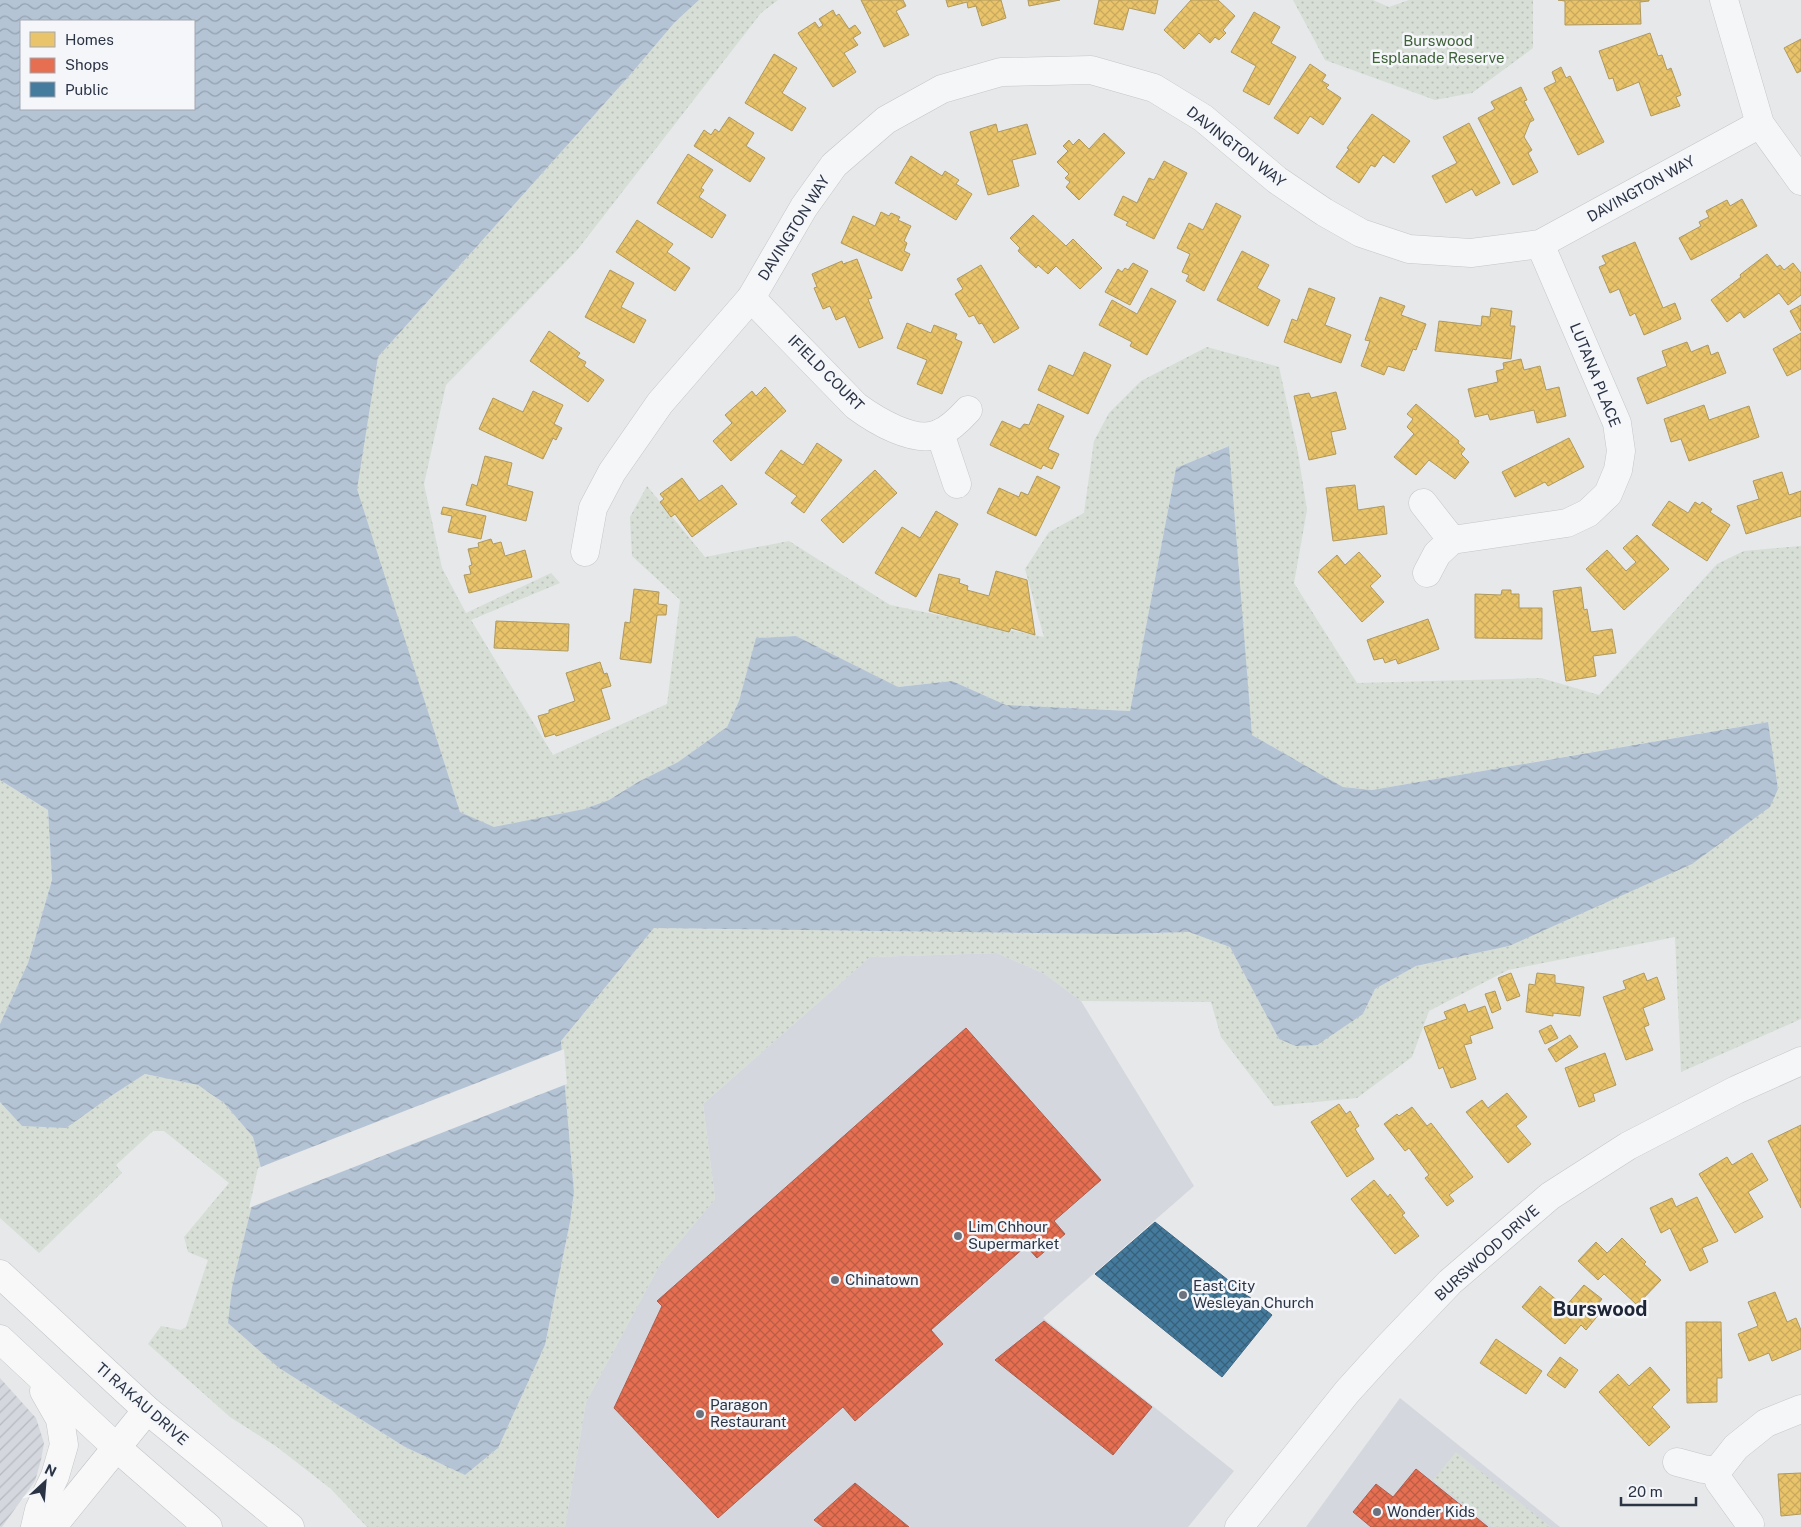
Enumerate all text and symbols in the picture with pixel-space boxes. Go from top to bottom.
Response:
legend [20,20,195,110]
text: Homes [65,31,114,48]
park label: Burswood Esplanade Reserve [1372,32,1504,66]
text: Shops [65,56,109,73]
text: Public [65,81,109,98]
street label: DAVINGTON WAY [1184,103,1289,190]
street label: DAVINGTON WAY [1584,152,1698,225]
street label: DAVINGTON WAY [754,172,833,283]
street label: LUTANA PLACE [1567,320,1624,429]
street label: IFIELD COURT [785,331,868,414]
street label: BURSWOOD DRIVE [1431,1201,1542,1304]
place label: Lim Chhour Supermarket [968,1218,1059,1252]
marker: Lim Chhour Supermarket [952,1230,964,1242]
place label: Chinatown [845,1271,919,1288]
marker: Chinatown [829,1274,841,1286]
place label: East City Wesleyan Church [1193,1277,1314,1311]
marker: East City Wesleyan Church [1177,1289,1189,1301]
district label: Burswood [1553,1297,1648,1321]
street label: TI RAKAU DRIVE [93,1359,192,1448]
place label: Paragon Restaurant [710,1396,787,1430]
marker: Paragon Restaurant [694,1408,706,1420]
north arrow [20,1457,70,1507]
text: N [42,1461,59,1480]
scale bar [1621,1474,1696,1506]
text: 20 m [1628,1483,1663,1500]
place label: Wonder Kids [1387,1503,1475,1520]
marker: Wonder Kids [1371,1506,1383,1518]

